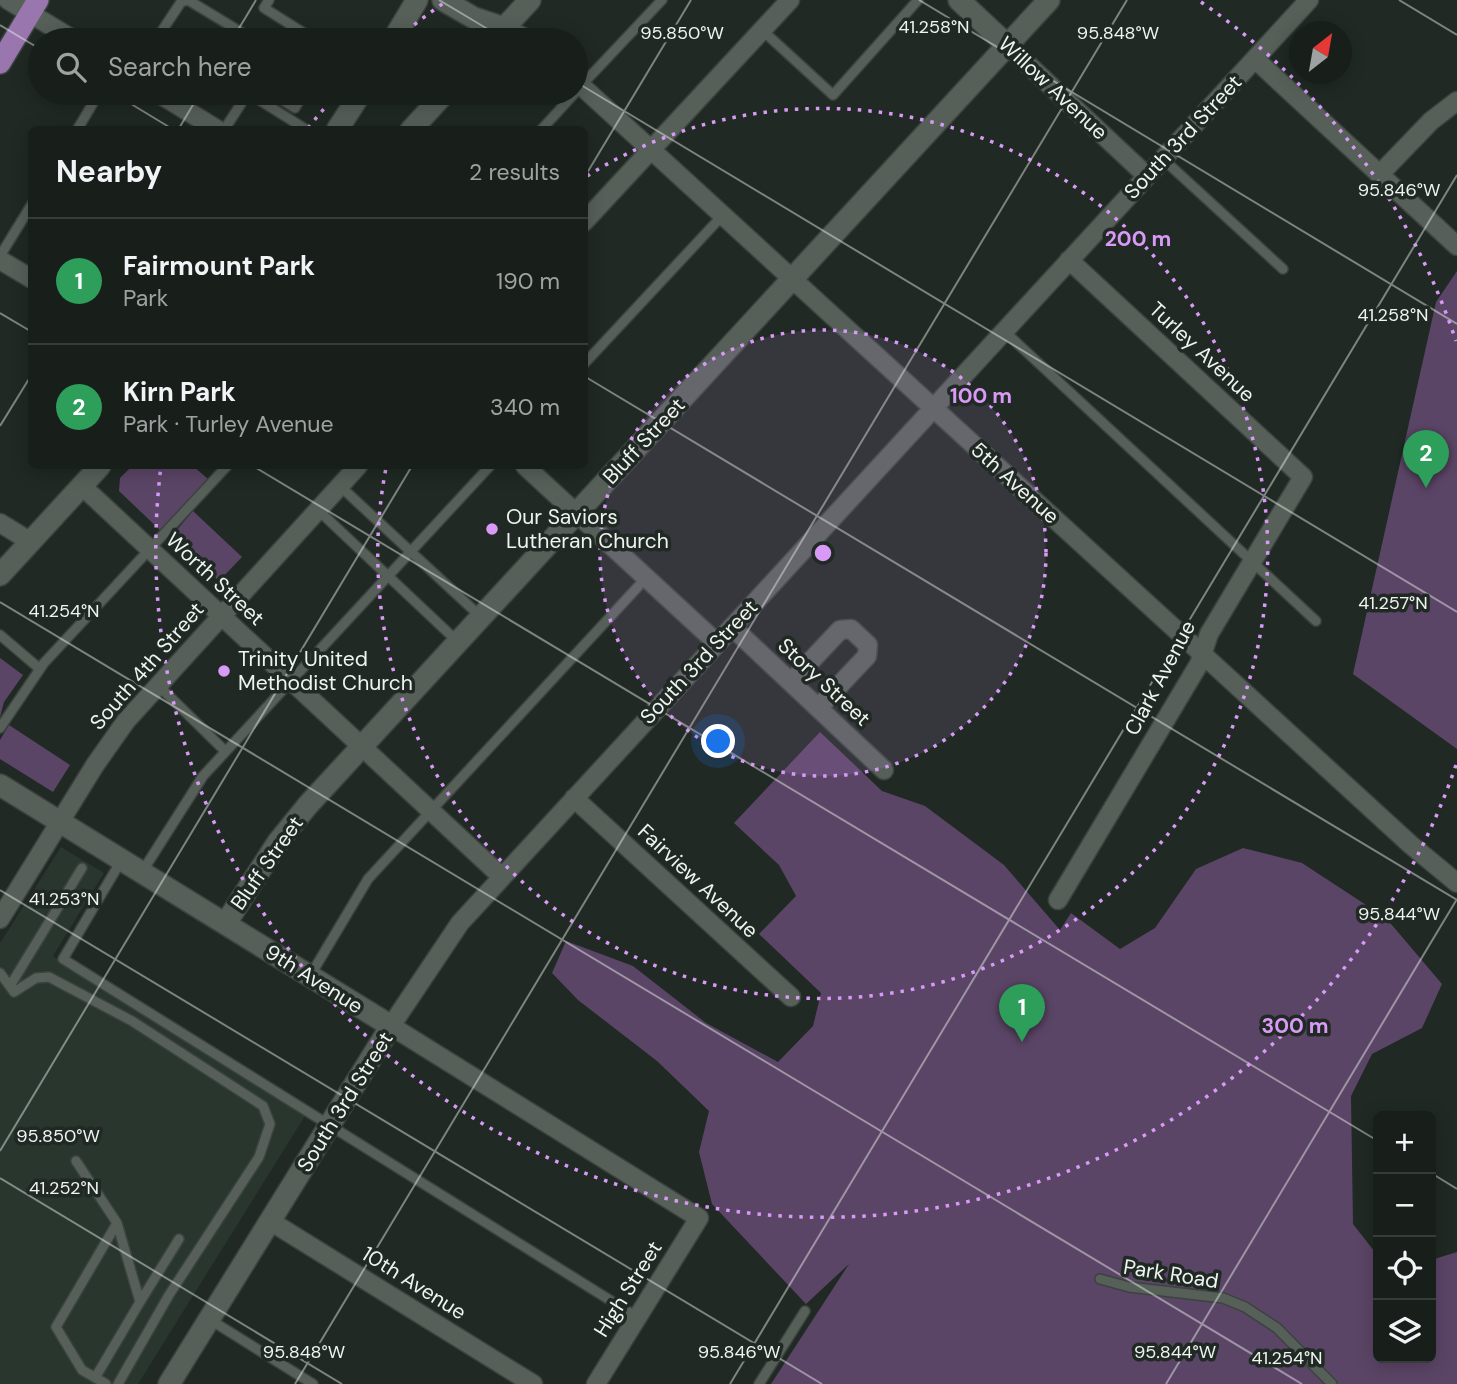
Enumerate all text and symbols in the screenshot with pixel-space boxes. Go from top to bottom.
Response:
text: 41.258°N [898,15,970,39]
text: 95.850°W [640,21,724,45]
text: 95.848°W [1077,21,1159,45]
north arrow [1289,21,1352,84]
search box [28,28,588,105]
street label: Willow Avenue [992,30,1114,146]
icon: search [52,48,90,86]
text: Search here [108,50,251,84]
street label: South 3rd Street [1118,69,1248,205]
text: Nearby [56,152,162,191]
text: 2 results [469,157,560,187]
text: 95.846°W [1358,178,1440,202]
text: 200 m [1105,225,1171,253]
text: Fairmount Park [123,249,315,283]
text: 1 [75,266,83,296]
text: 190 m [496,266,560,296]
text: Park [123,283,168,313]
street label: Turley Avenue [1143,296,1261,408]
text: 41.258°N [1357,303,1429,327]
text: Kirn Park [123,375,236,409]
text: 100 m [950,382,1012,410]
text: 2 [72,392,86,422]
text: 340 m [490,392,560,422]
street label: Bluff Street [597,392,691,490]
text: Park · Turley Avenue [123,409,333,439]
pin: 2 [1403,430,1449,488]
street label: 5th Avenue [965,436,1065,530]
place label: Our Saviors Lutheran Church [506,503,669,555]
marker: Our Saviors Lutheran Church [484,521,500,537]
street label: Worth Street [160,526,270,632]
centre of rings [811,541,835,565]
text: 41.257°N [1358,591,1428,615]
street label: South 3rd Street [634,594,764,730]
street label: South 4th Street [84,596,210,736]
text: 41.254°N [29,599,100,623]
street label: Clark Avenue [1118,616,1202,740]
street label: Story Street [772,632,876,732]
place label: Trinity United Methodist Church [238,645,413,697]
marker: Trinity United Methodist Church [216,663,232,679]
your location [701,724,735,758]
street label: Bluff Street [224,810,310,916]
street label: Fairview Avenue [632,818,764,944]
text: 41.253°N [29,887,99,911]
text: 95.844°W [1358,902,1440,926]
street label: 9th Avenue [260,938,368,1020]
pin: 1 [999,984,1045,1042]
text: 300 m [1262,1012,1328,1040]
street label: South 3rd Street [291,1026,399,1178]
map controls [1373,1111,1436,1363]
button: + [1373,1111,1436,1174]
text: 95.850°W [16,1124,100,1148]
button: − [1373,1174,1436,1237]
text: 41.252°N [29,1176,99,1200]
street label: High Street [587,1236,669,1342]
button: locate [1373,1237,1436,1300]
street label: 10th Avenue [356,1240,472,1326]
street label: Park Road [1121,1253,1221,1295]
button: layers [1373,1300,1436,1363]
text: 95.848°W [263,1340,345,1364]
text: 95.846°W [698,1340,780,1364]
text: 95.844°W [1134,1340,1216,1364]
text: 41.254°N [1252,1346,1323,1370]

